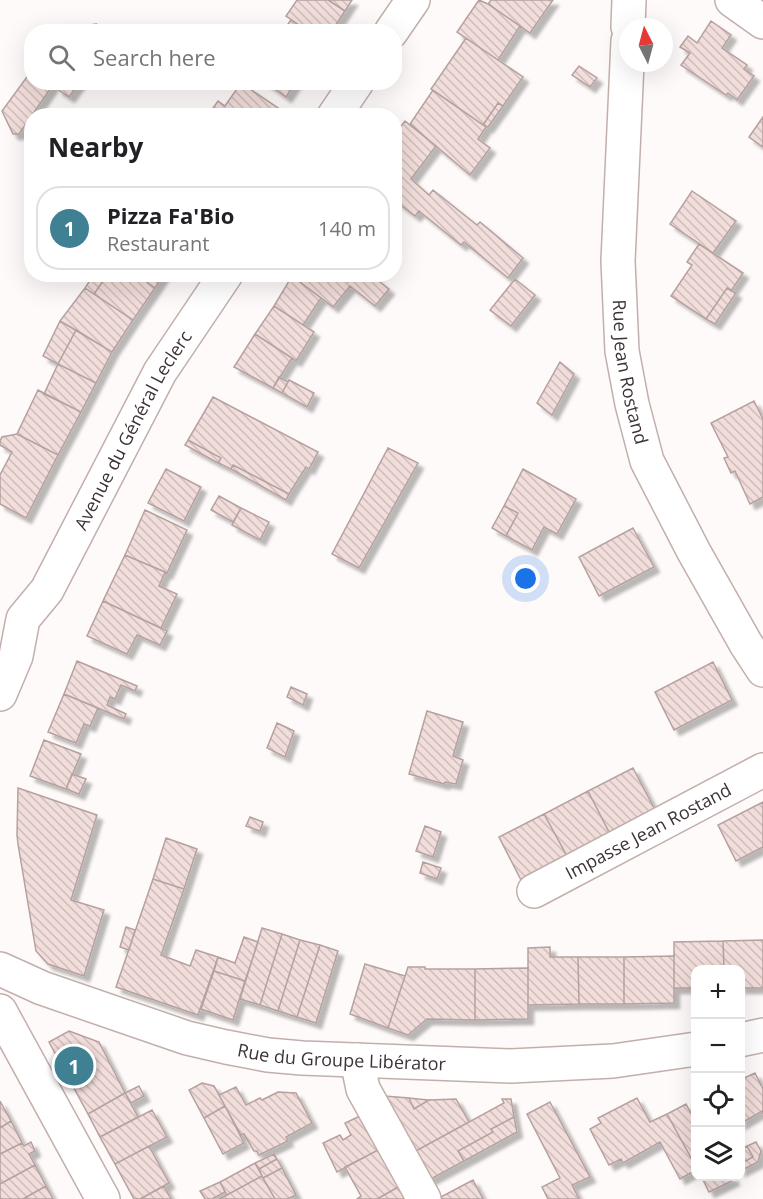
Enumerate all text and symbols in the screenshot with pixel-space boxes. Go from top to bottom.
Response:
north arrow [619,18,673,72]
search box [24,24,402,90]
icon: search [45,41,78,74]
text: Search here [93,42,216,72]
text: Nearby [48,129,143,165]
text: Pizza Fa'Bio [107,200,234,230]
text: 1 [64,215,75,242]
text: 140 m [318,215,376,242]
text: Restaurant [107,230,209,257]
street label: Rue Jean Rostand [608,299,654,447]
street label: Avenue du Général Leclerc [68,325,197,534]
your location [511,564,540,593]
street label: Impasse Jean Rostand [561,777,735,884]
map controls [691,965,745,1181]
button: + [691,965,745,1019]
button: − [691,1019,745,1073]
street label: Rue du Groupe Libérator [236,1037,447,1076]
pin: 1 [54,1044,94,1088]
button: locate [691,1073,745,1127]
button: layers [691,1127,745,1181]

